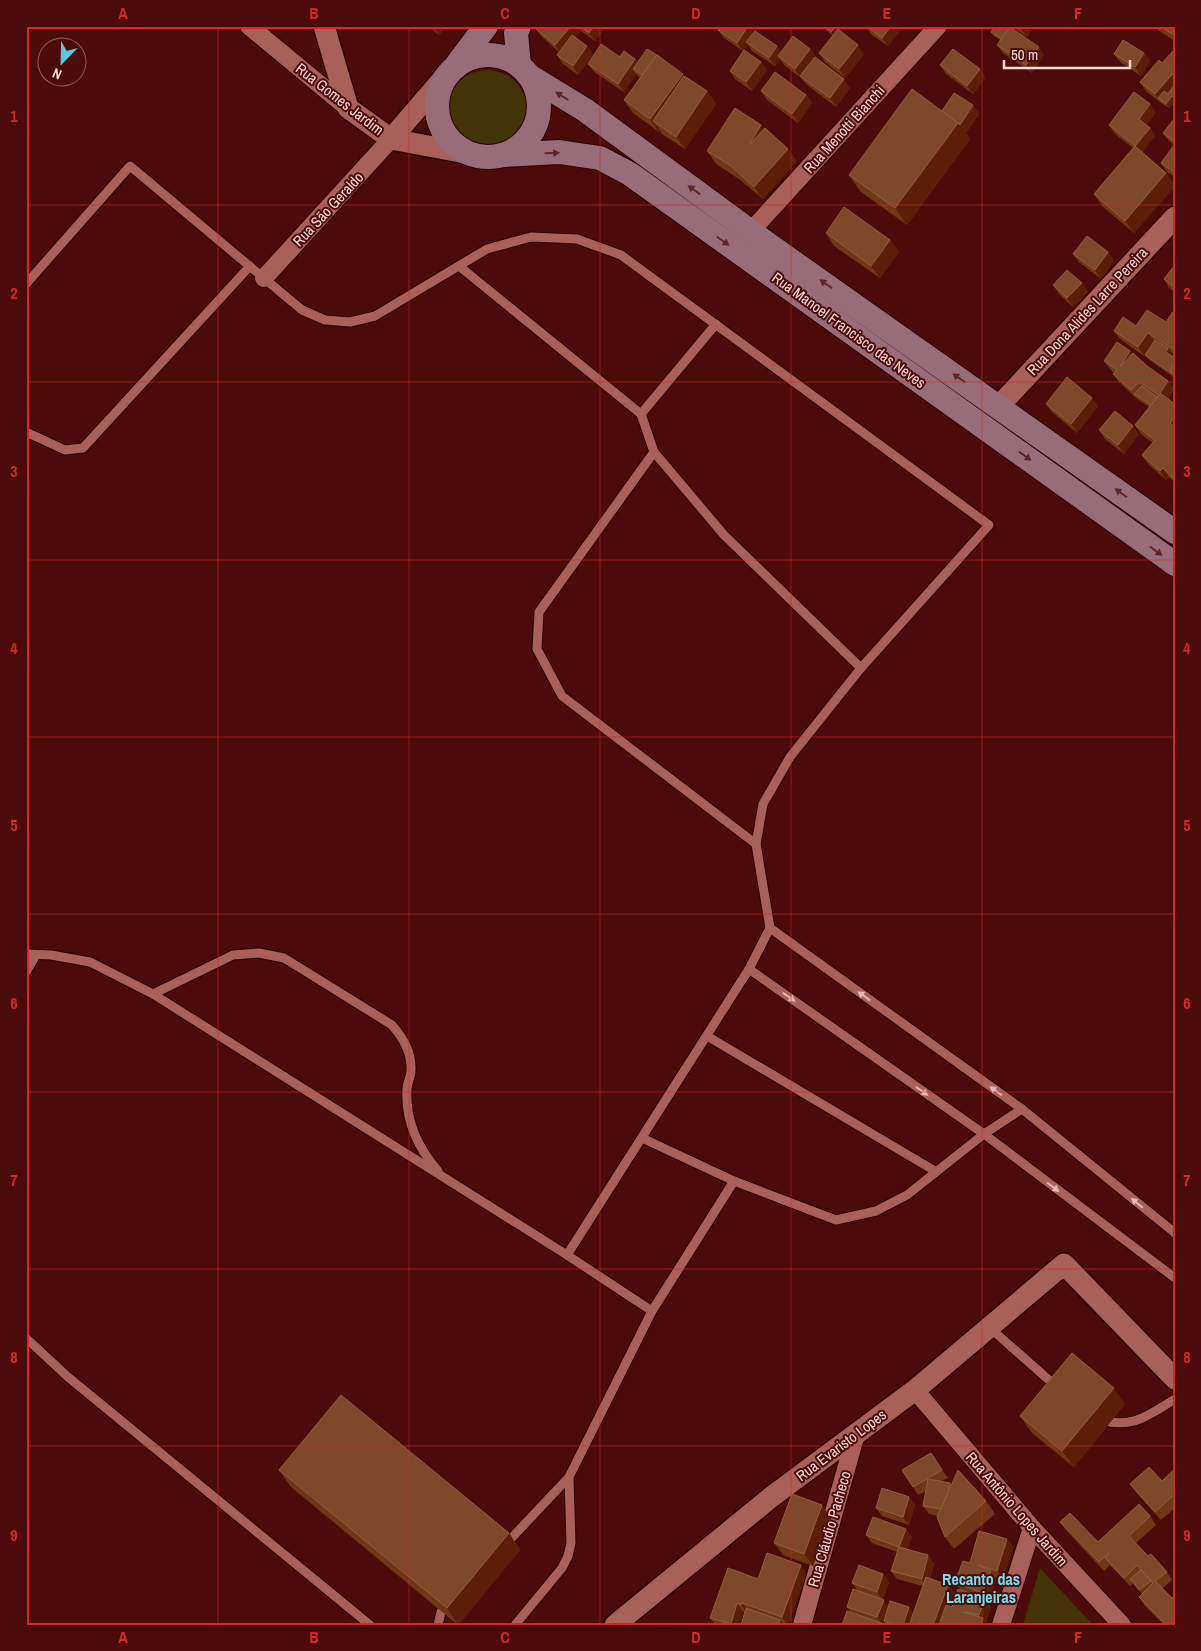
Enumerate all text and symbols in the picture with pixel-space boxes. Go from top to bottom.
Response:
text: A [118,2,128,24]
text: B [309,2,319,24]
text: C [500,2,510,24]
text: D [691,2,701,24]
text: E [883,2,892,24]
text: F [1074,2,1082,24]
north arrow [38,38,88,88]
scale bar [1004,38,1130,70]
text: 50 m [1011,44,1038,65]
street label: Rua Gomes Jardim [292,58,388,140]
text: N [50,64,64,84]
street label: Rua Menotti Bianchi [799,80,889,178]
one-way arrow [555,91,568,100]
text: 1 [10,105,18,127]
text: 1 [1183,105,1191,127]
one-way arrow [544,148,560,156]
street label: Rua São Geraldo [288,167,368,251]
one-way arrow [687,185,701,195]
one-way arrow [717,236,730,246]
street label: Rua Dona Alides Larre Pereira [1022,242,1152,380]
street label: Rua Manoel Francisco das Neves [768,267,930,393]
one-way arrow [819,279,833,289]
text: 2 [10,282,18,304]
text: 2 [1183,282,1191,304]
one-way arrow [952,373,966,383]
one-way arrow [1018,451,1032,461]
text: 3 [10,460,18,482]
text: 3 [1183,460,1191,482]
one-way arrow [1114,488,1128,498]
one-way arrow [1149,546,1163,556]
text: 4 [10,637,18,659]
text: 4 [1183,637,1191,659]
text: 5 [10,814,18,836]
text: 5 [1183,814,1191,836]
one-way arrow [857,991,871,1001]
text: 6 [10,992,18,1014]
one-way arrow [782,992,796,1002]
text: 6 [1183,992,1191,1014]
one-way arrow [915,1086,929,1096]
one-way arrow [989,1086,1003,1096]
text: 7 [10,1169,18,1191]
text: 7 [1183,1169,1191,1191]
one-way arrow [1046,1181,1059,1192]
one-way arrow [1131,1197,1144,1208]
text: 8 [10,1346,18,1368]
text: 8 [1183,1346,1191,1368]
street label: Rua Evaristo Lopes [792,1404,890,1486]
street label: Rua Antônio Lopes Jardim [961,1447,1073,1571]
street label: Rua Cláudio Pacheco [802,1468,856,1589]
text: 9 [10,1524,18,1546]
text: 9 [1183,1524,1191,1546]
district label: Recanto das Laranjeiras [942,1568,1020,1608]
text: A [118,1626,128,1648]
text: B [309,1626,319,1648]
text: C [500,1626,510,1648]
text: D [691,1626,701,1648]
text: E [883,1626,892,1648]
text: F [1074,1626,1082,1648]

